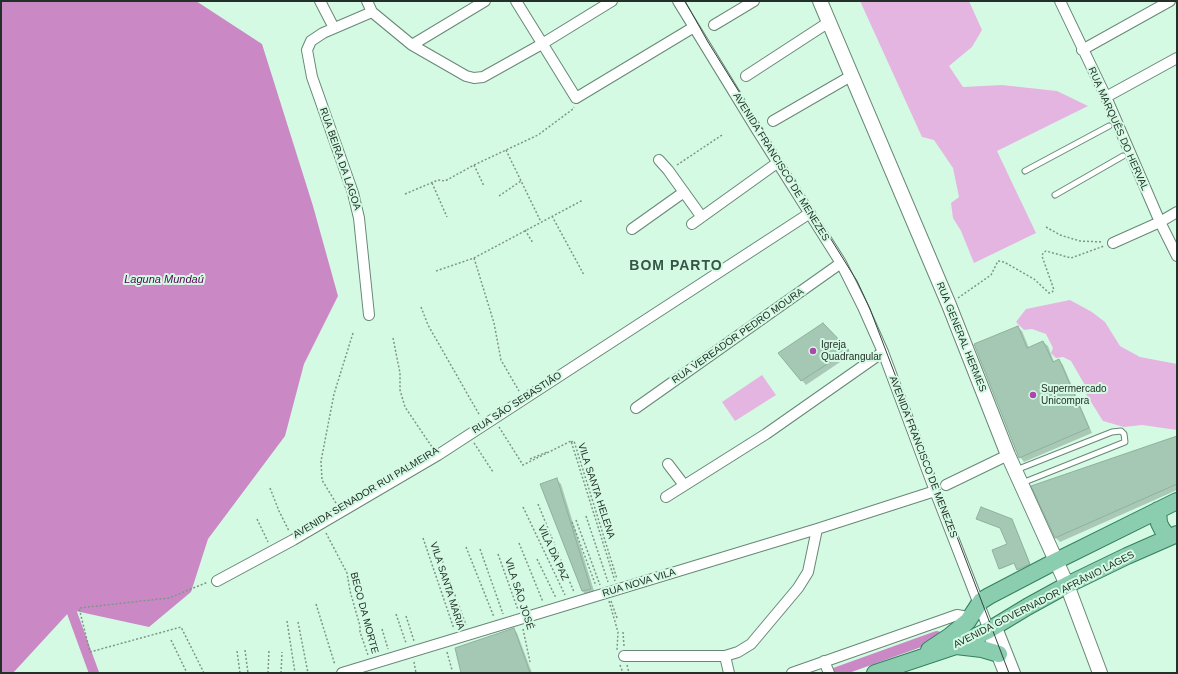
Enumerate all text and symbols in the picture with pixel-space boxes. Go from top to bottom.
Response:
street label: RUA MARQUÊS DO HERVAL [1085,65,1151,193]
street label: AVENIDA FRANCISCO DE MENEZES [730,91,832,243]
street label: RUA BEIRA DA LAGOA [317,106,363,212]
district label: BOM PARTO [629,258,723,274]
water label: Laguna Mundaú [124,273,204,287]
street label: RUA GENERAL HERMES [933,280,989,394]
street label: RUA VEREADOR PEDRO MOURA [670,286,806,386]
place label: Igreja Quadrangular [821,339,882,362]
marker: Igreja Quadrangular [808,346,818,356]
street label: RUA SÃO SEBASTIÃO [470,370,564,436]
street label: AVENIDA FRANCISCO DE MENEZES [886,374,960,540]
place label: Supermercado Unicompra [1041,383,1107,406]
marker: Supermercado Unicompra [1028,390,1038,400]
street label: VILA SANTA HELENA [575,442,617,540]
street label: AVENIDA SENADOR RUI PALMEIRA [291,445,441,541]
street label: VILA DA PAZ [535,523,571,583]
street label: VILA SANTA MARIA [427,541,467,631]
street label: AVENIDA GOVERNADOR AFRÂNIO LAGES [951,549,1137,651]
street label: VILA SÃO JOSÉ [502,557,536,631]
street label: RUA NOVA VILA [601,566,677,600]
street label: BECO DA MORTE [347,571,381,655]

